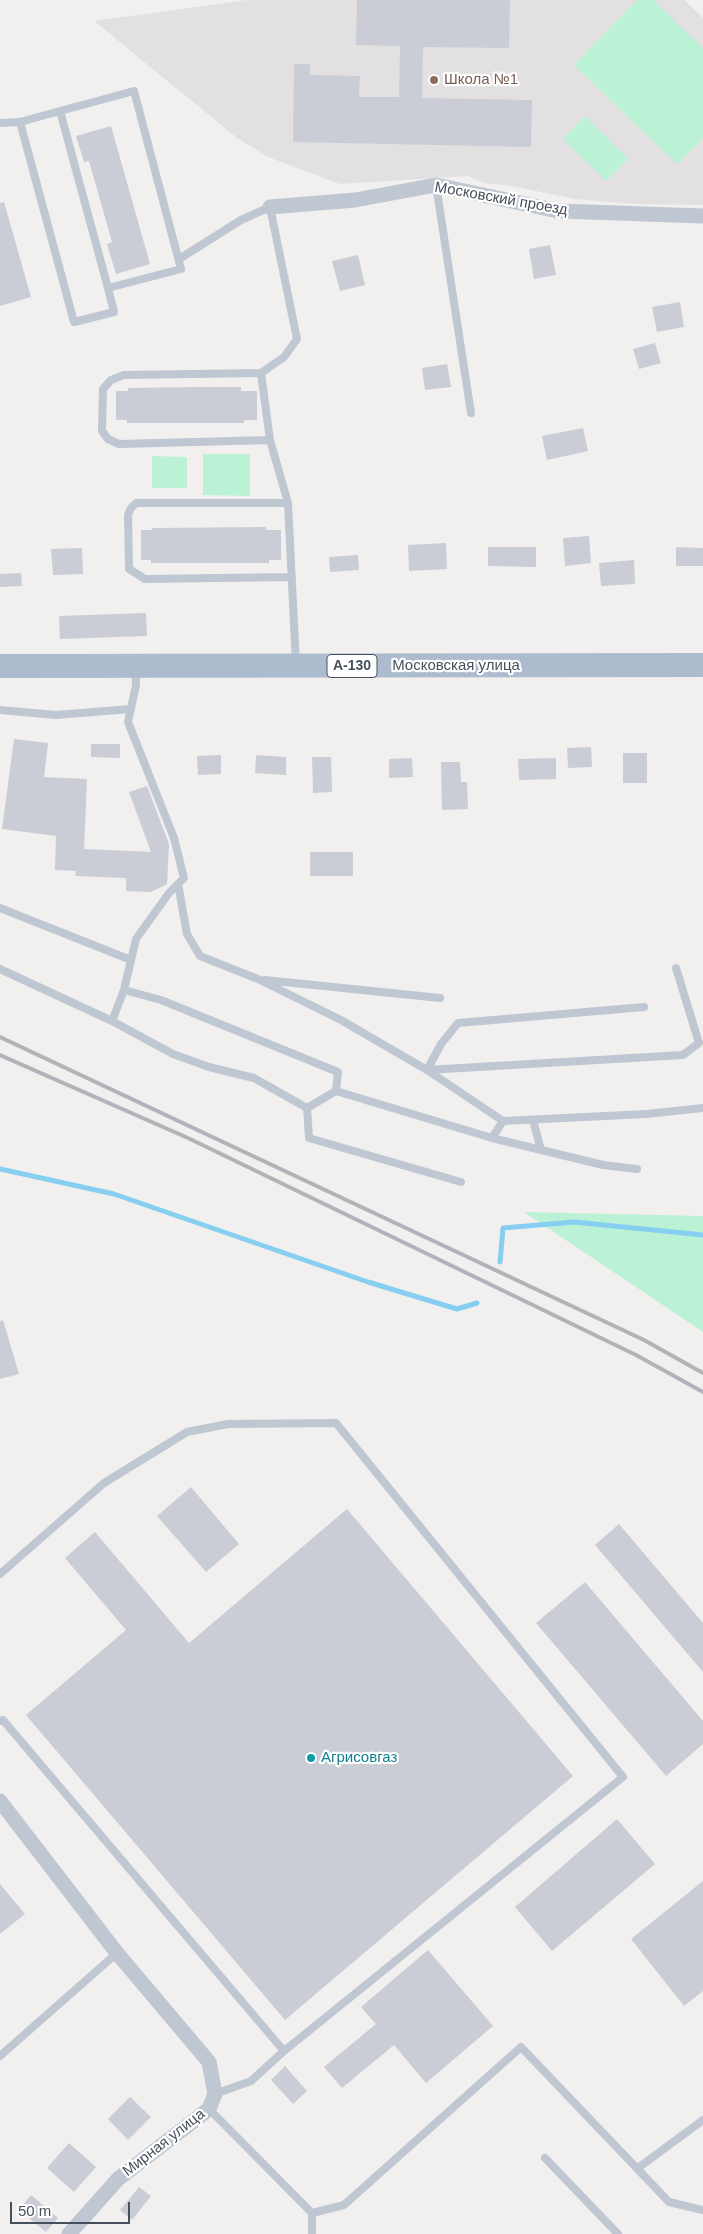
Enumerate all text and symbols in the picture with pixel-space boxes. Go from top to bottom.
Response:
place label: Школа №1 [444,71,518,89]
marker: Школа №1 [428,74,440,86]
street label: Московский проезд [433,178,569,220]
road number: А-130 [327,654,377,678]
street label: Московская улица [392,657,520,675]
place label: Агрисовгаз [321,1749,397,1767]
marker: Агрисовгаз [305,1752,317,1764]
street label: Мирная улица [119,2105,209,2181]
scale bar [12,2192,132,2224]
text: 50 m [18,2202,51,2219]

